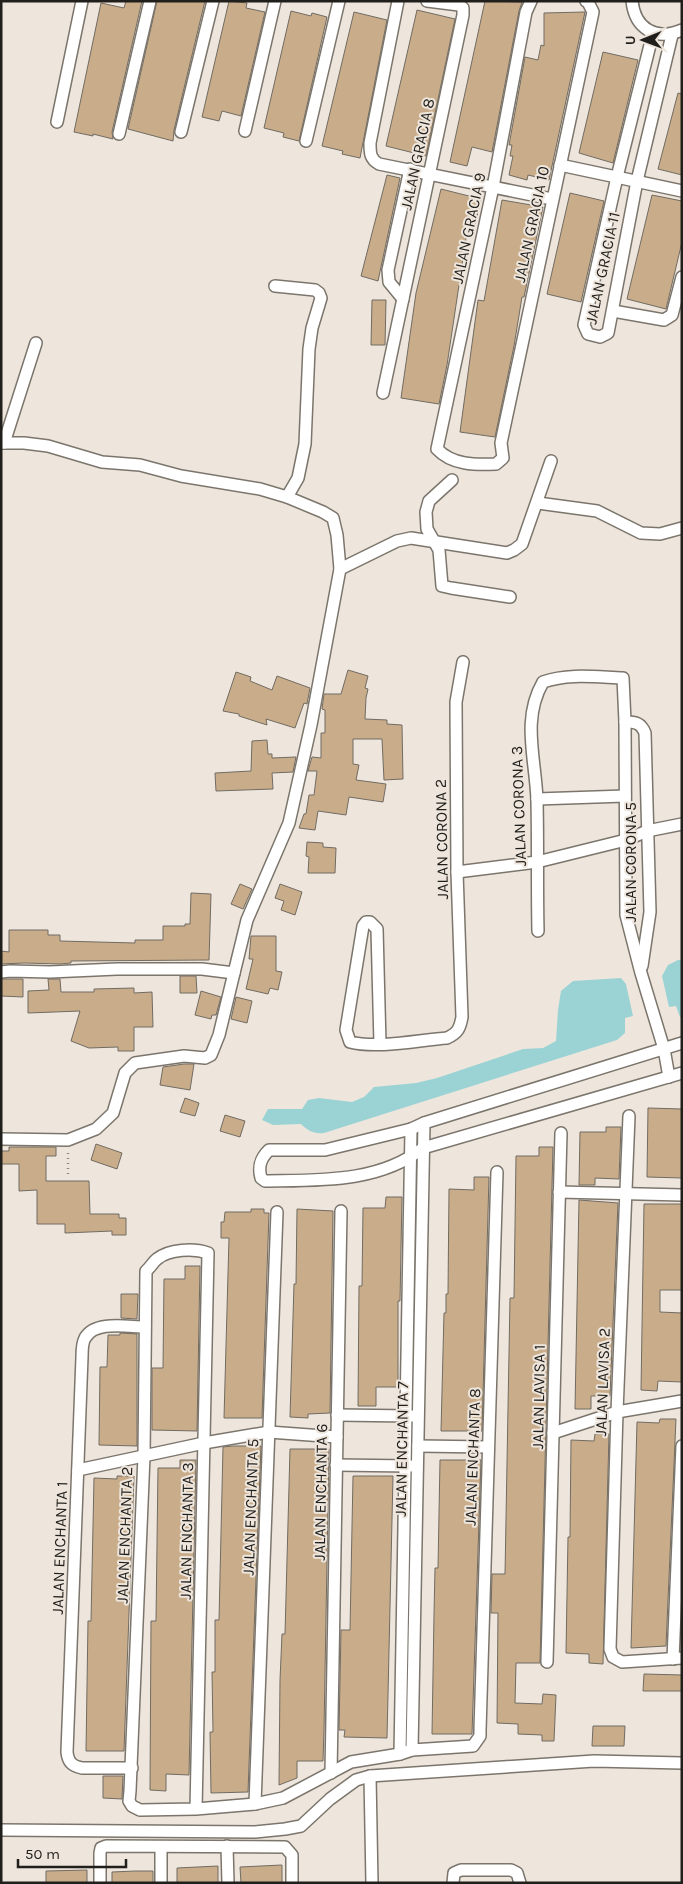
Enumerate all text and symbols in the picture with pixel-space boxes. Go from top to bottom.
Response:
north arrow [618,15,668,65]
text: U [622,35,639,45]
street label: JALAN GRACIA 8 [396,97,439,212]
street label: JALAN GRACIA 10 [510,164,553,284]
street label: JALAN GRACIA 9 [447,171,490,285]
street label: JALAN GRACIA 11 [581,210,624,326]
street label: JALAN CORONA 3 [507,745,530,867]
street label: JALAN CORONA 2 [431,779,452,899]
street label: JALAN CORONA 5 [621,802,640,922]
street label: JALAN LAVISA 2 [591,1327,614,1437]
street label: JALAN LAVISA 1 [528,1344,549,1450]
street label: JALAN ENCHANTA 7 [391,1381,412,1517]
street label: JALAN ENCHANTA 8 [461,1388,484,1526]
street label: JALAN ENCHANTA 6 [310,1423,331,1561]
street label: JALAN ENCHANTA 5 [239,1438,262,1576]
street label: JALAN ENCHANTA 3 [176,1462,197,1600]
street label: JALAN ENCHANTA 2 [113,1466,136,1604]
street label: JALAN ENCHANTA 1 [48,1481,71,1615]
scale bar [18,1836,125,1868]
text: 50 m [25,1845,60,1863]

